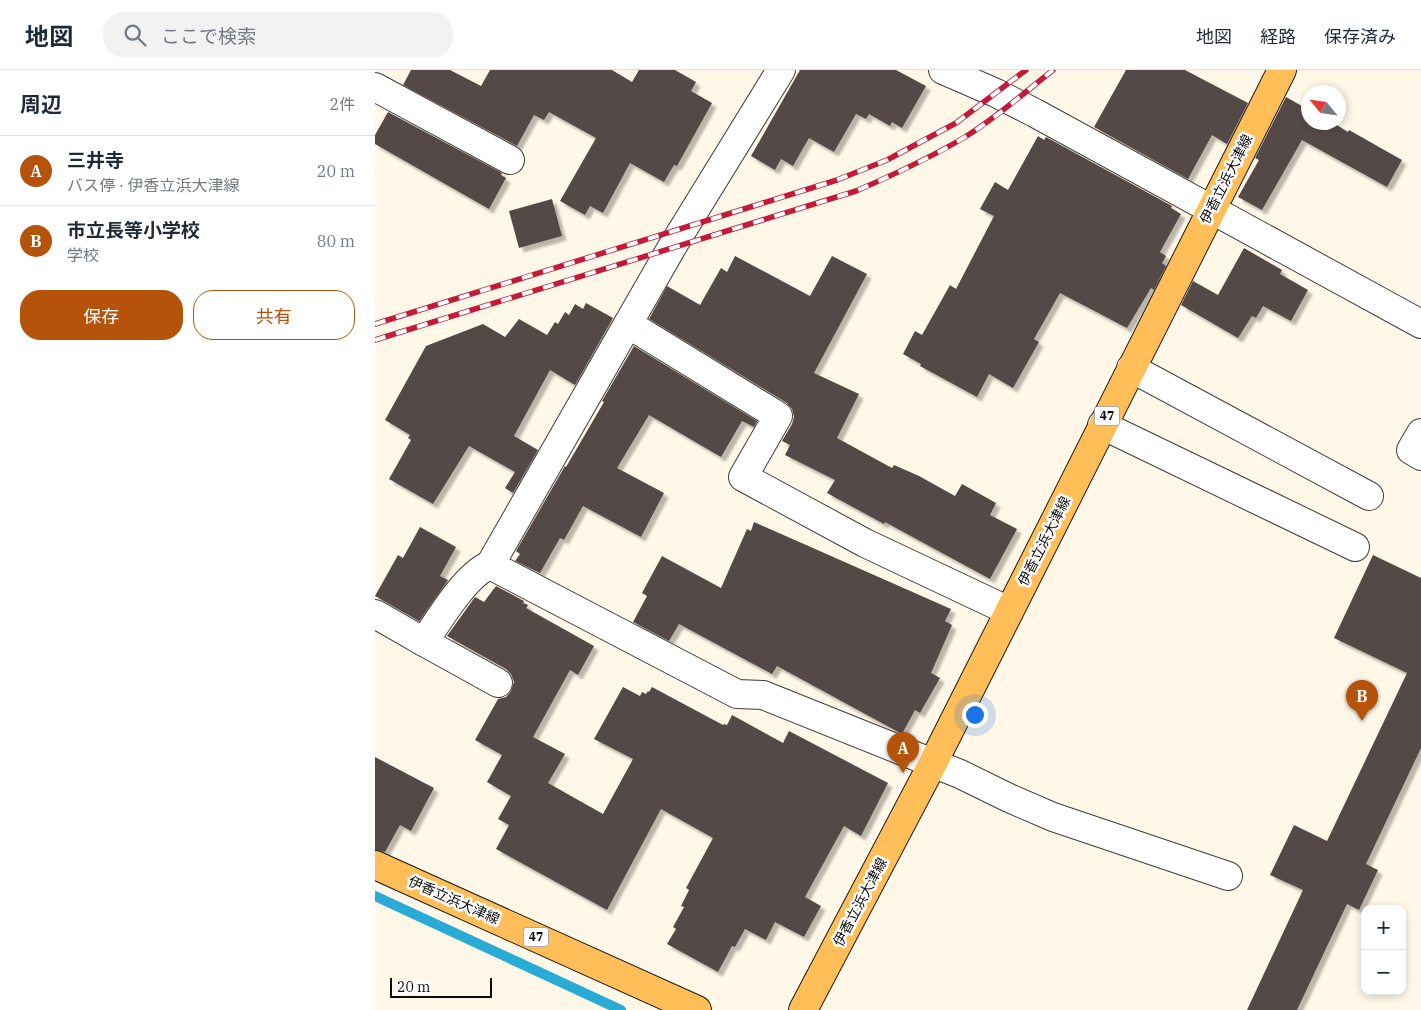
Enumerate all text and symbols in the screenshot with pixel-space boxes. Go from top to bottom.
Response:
search box [103,12,453,57]
text: 地図 [25,20,73,52]
icon: search [121,21,149,49]
text: ここで検索 [161,24,256,48]
text: 地図 [1196,25,1232,48]
text: 経路 [1260,25,1296,48]
text: 保存済み [1324,25,1396,48]
north arrow [1301,85,1346,130]
text: 周辺 [20,90,62,118]
text: 2件 [329,94,355,114]
street label: 伊香立浜大津線 [1196,131,1256,227]
text: 三井寺 [67,148,124,172]
text: A [30,161,42,181]
text: 20 m [317,161,355,181]
text: バス停 · 伊香立浜大津線 [67,175,240,195]
text: 市立長等小学校 [67,218,200,242]
text: B [30,231,42,251]
text: 80 m [317,231,355,251]
text: 学校 [67,245,99,265]
button: 保存 [20,290,183,340]
button: 共有 [193,290,355,340]
road number: 47 [1095,406,1119,426]
street label: 伊香立浜大津線 [1014,493,1074,589]
pin: B [1346,680,1378,721]
your location [962,702,988,728]
pin: A [887,732,919,773]
street label: 伊香立浜大津線 [829,855,891,949]
street label: 伊香立浜大津線 [406,872,502,928]
map controls [1361,905,1406,995]
button: + [1361,905,1406,950]
road number: 47 [523,928,549,946]
button: − [1361,950,1406,995]
scale bar [390,975,493,998]
text: 20 m [397,978,430,996]

